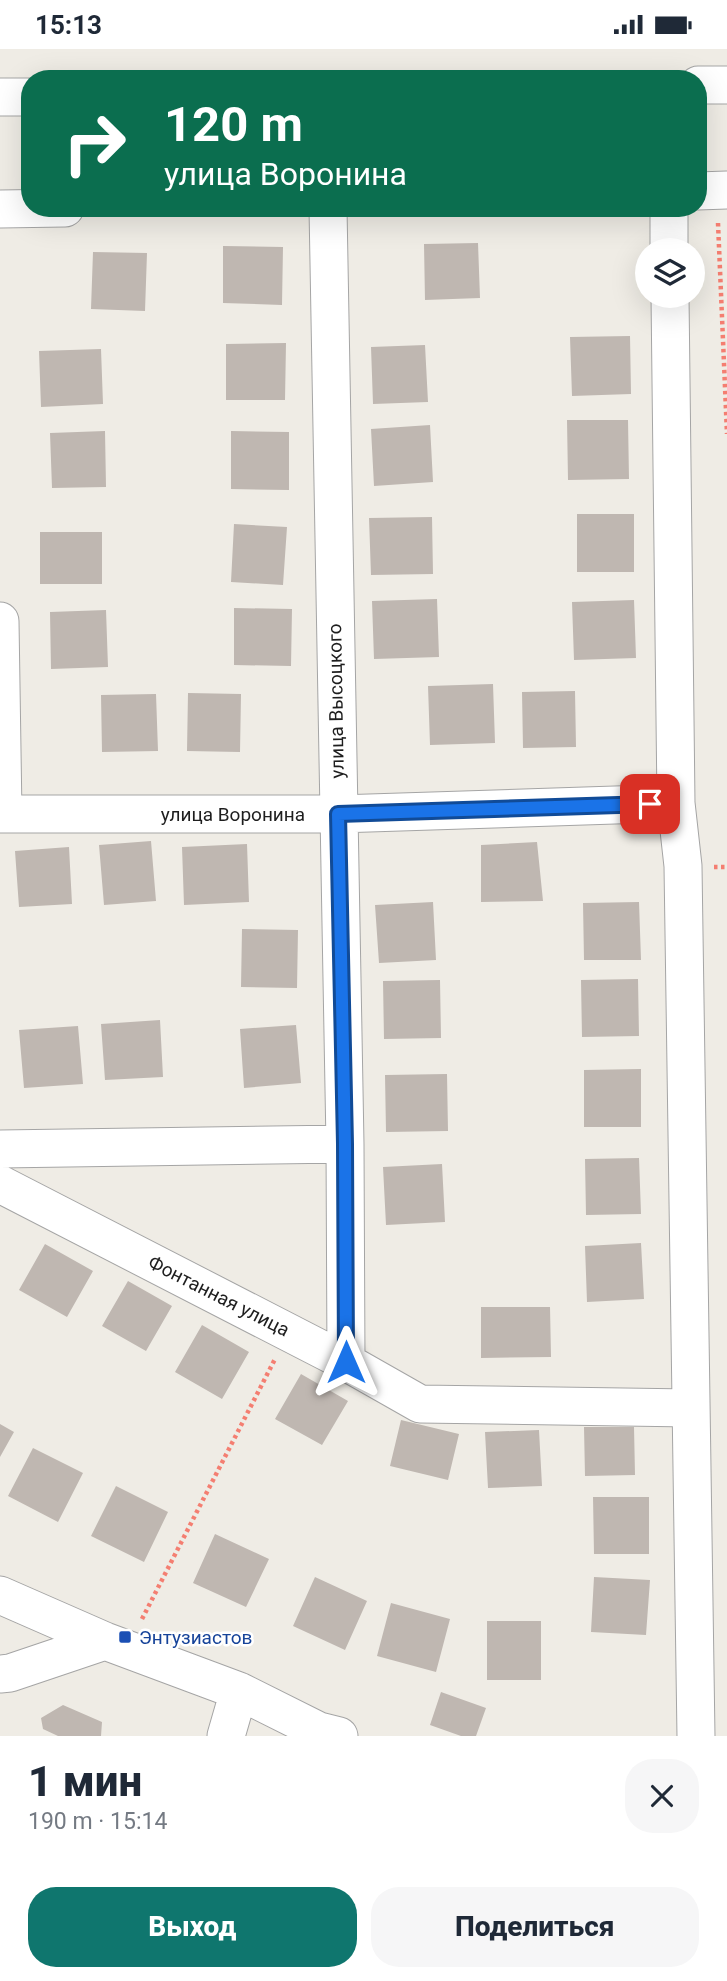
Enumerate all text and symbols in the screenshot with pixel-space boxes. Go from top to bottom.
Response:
text: 15:13 [35,10,102,40]
text: 120 m [164,96,303,153]
icon: right [49,98,140,189]
text: улица Воронина [164,155,407,193]
map controls [635,238,705,308]
button: layers [635,238,705,308]
street label: улица Высоцкого [323,623,349,779]
pin [620,774,680,834]
icon: arrive [631,785,669,823]
street label: улица Воронина [161,803,305,826]
street label: Фонтанная улица [145,1250,293,1342]
position arrow [309,1325,383,1399]
place label: Энтузиастов [139,1626,252,1649]
marker: Энтузиастов [117,1629,133,1645]
text: 1 мин [28,1757,142,1806]
button: close [625,1759,699,1833]
text: 190 m · 15:14 [28,1808,167,1835]
button: Выход [28,1887,357,1967]
button: Поделиться [371,1887,699,1967]

